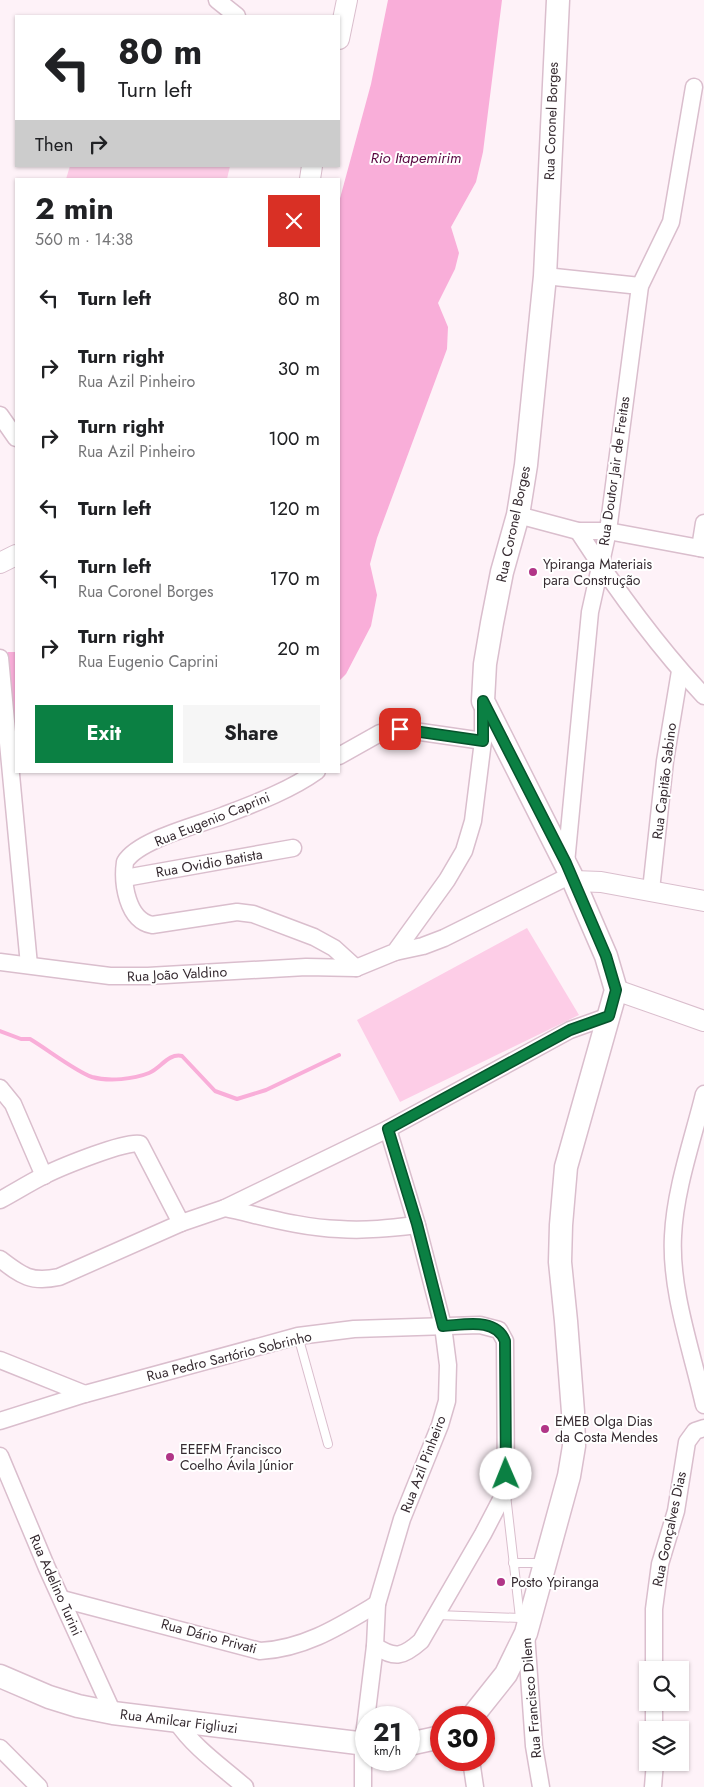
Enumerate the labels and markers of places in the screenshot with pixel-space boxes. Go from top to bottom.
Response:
place label: Ypiranga Materiais para Construção [543,554,653,590]
marker: Ypiranga Materiais para Construção [527,566,539,578]
pin [379,708,421,750]
place label: EMEB Olga Dias da Costa Mendes [555,1411,658,1447]
marker: EMEB Olga Dias da Costa Mendes [539,1423,551,1435]
place label: EEEFM Francisco Coelho Ávila Júnior [180,1439,294,1475]
marker: EEEFM Francisco Coelho Ávila Júnior [164,1451,176,1463]
place label: Posto Ypiranga [511,1572,599,1592]
marker: Posto Ypiranga [495,1576,507,1588]

